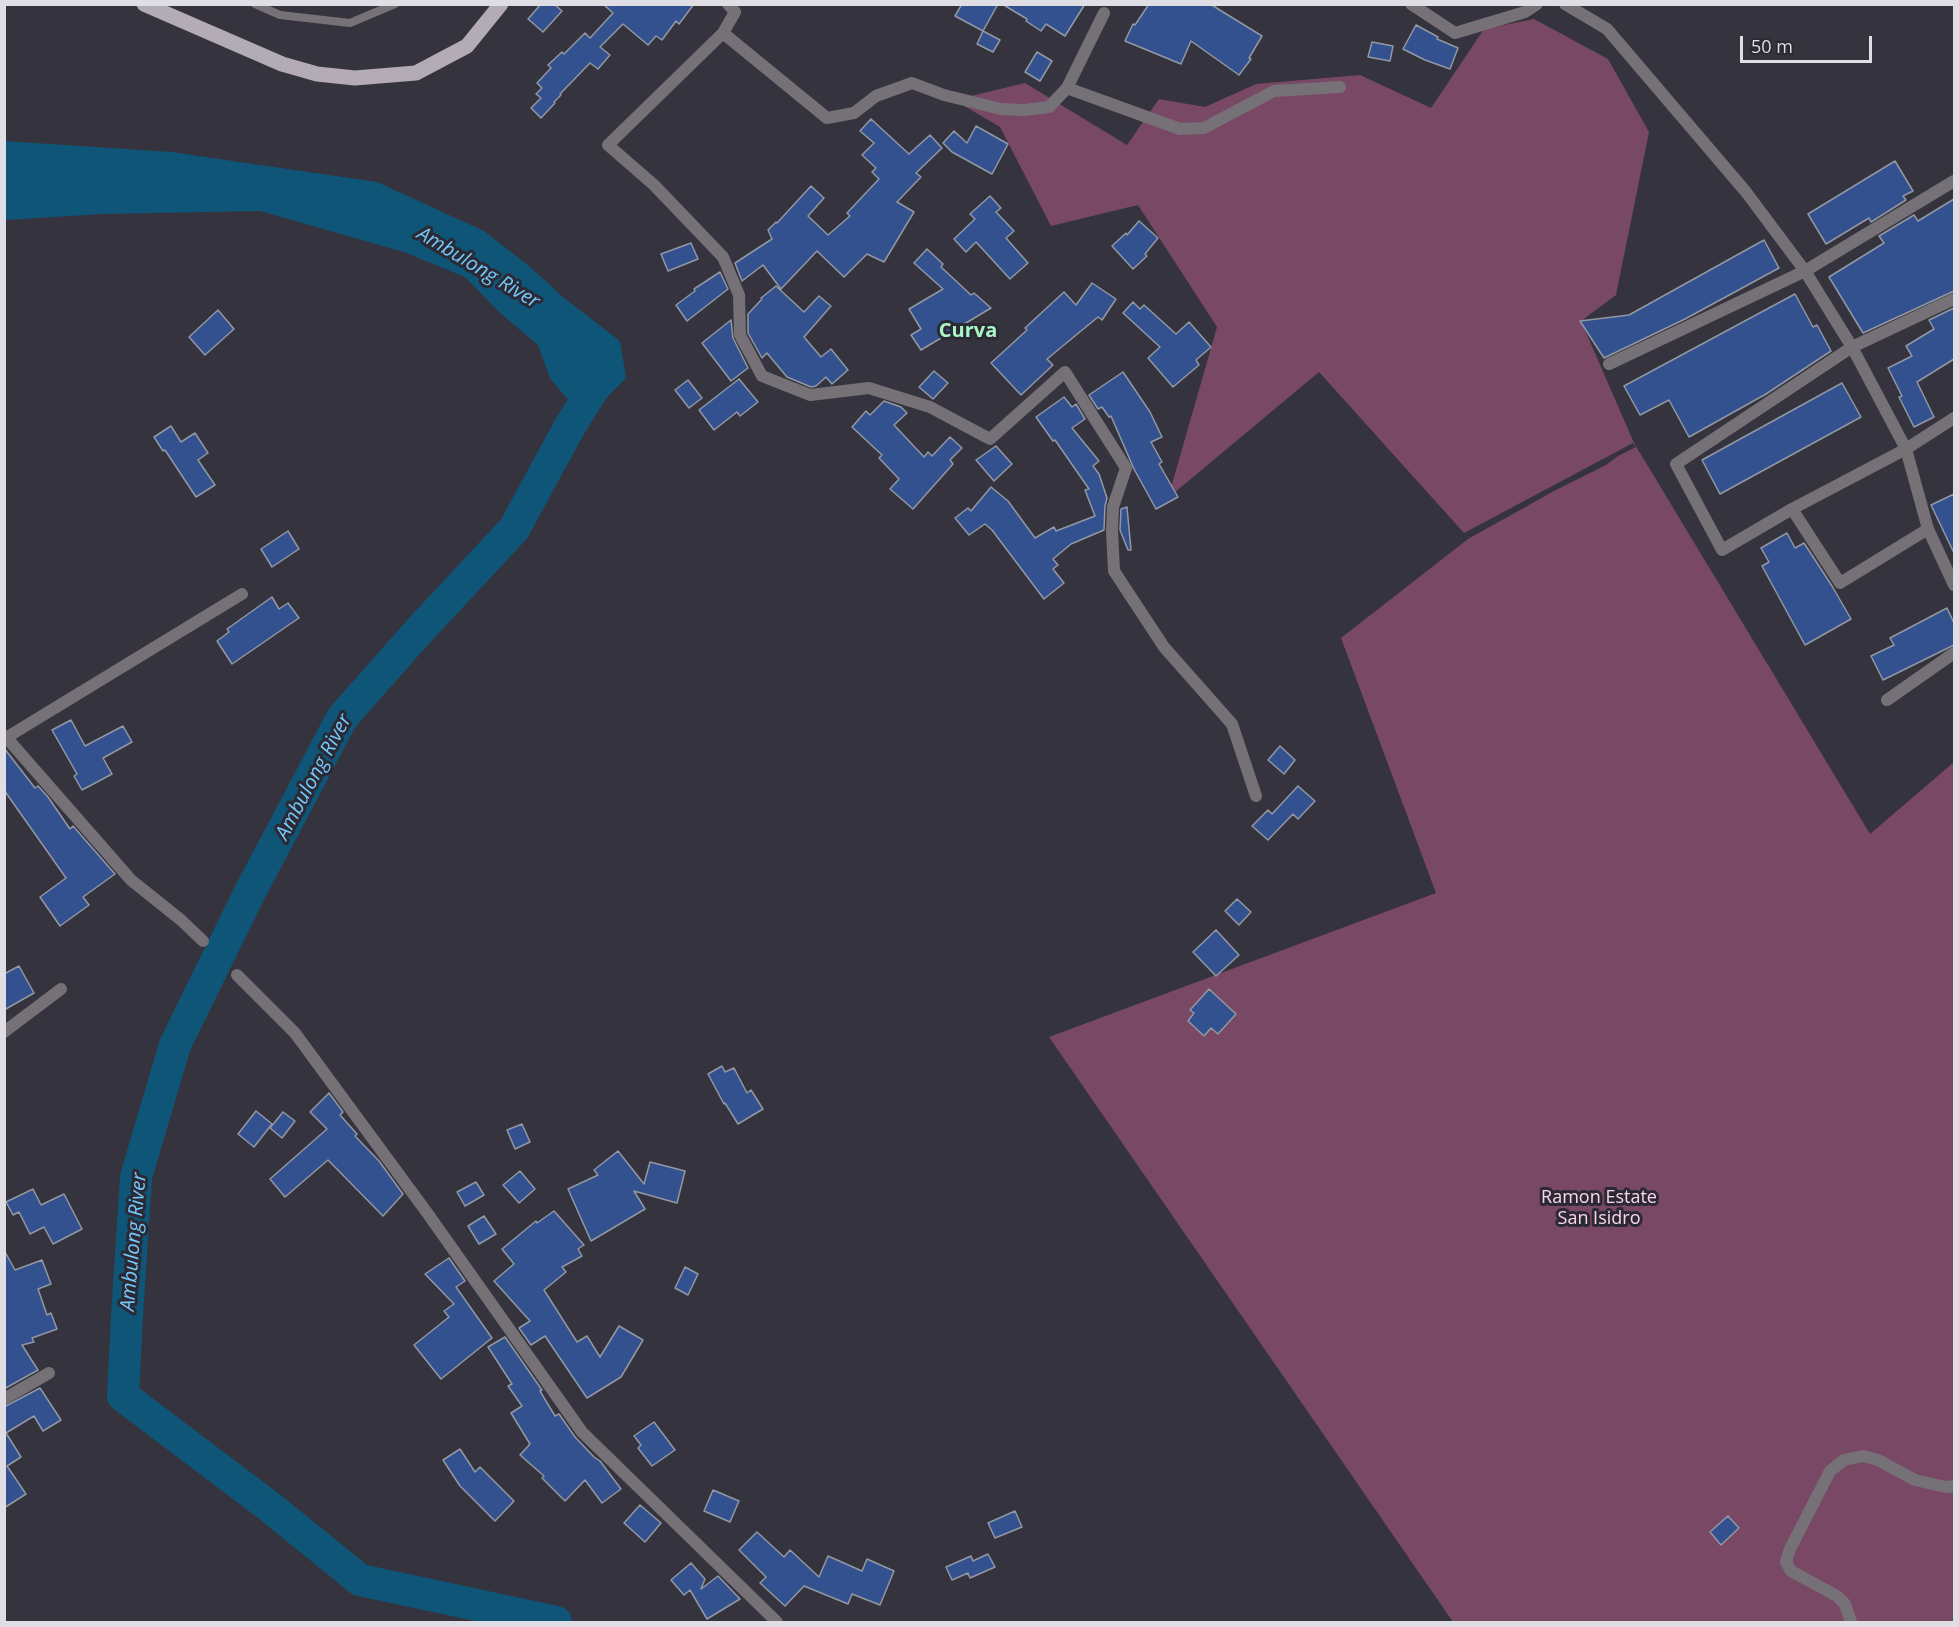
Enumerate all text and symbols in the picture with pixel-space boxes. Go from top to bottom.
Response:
scale bar [1743,24,1875,62]
text: 50 m [1751,34,1793,58]
water label: Ambulong River [412,222,544,314]
district label: Curva [939,319,997,343]
water label: Ambulong River [271,710,357,844]
water label: Ambulong River [116,1172,152,1312]
park label: Ramon Estate San Isidro [1541,1187,1657,1230]

